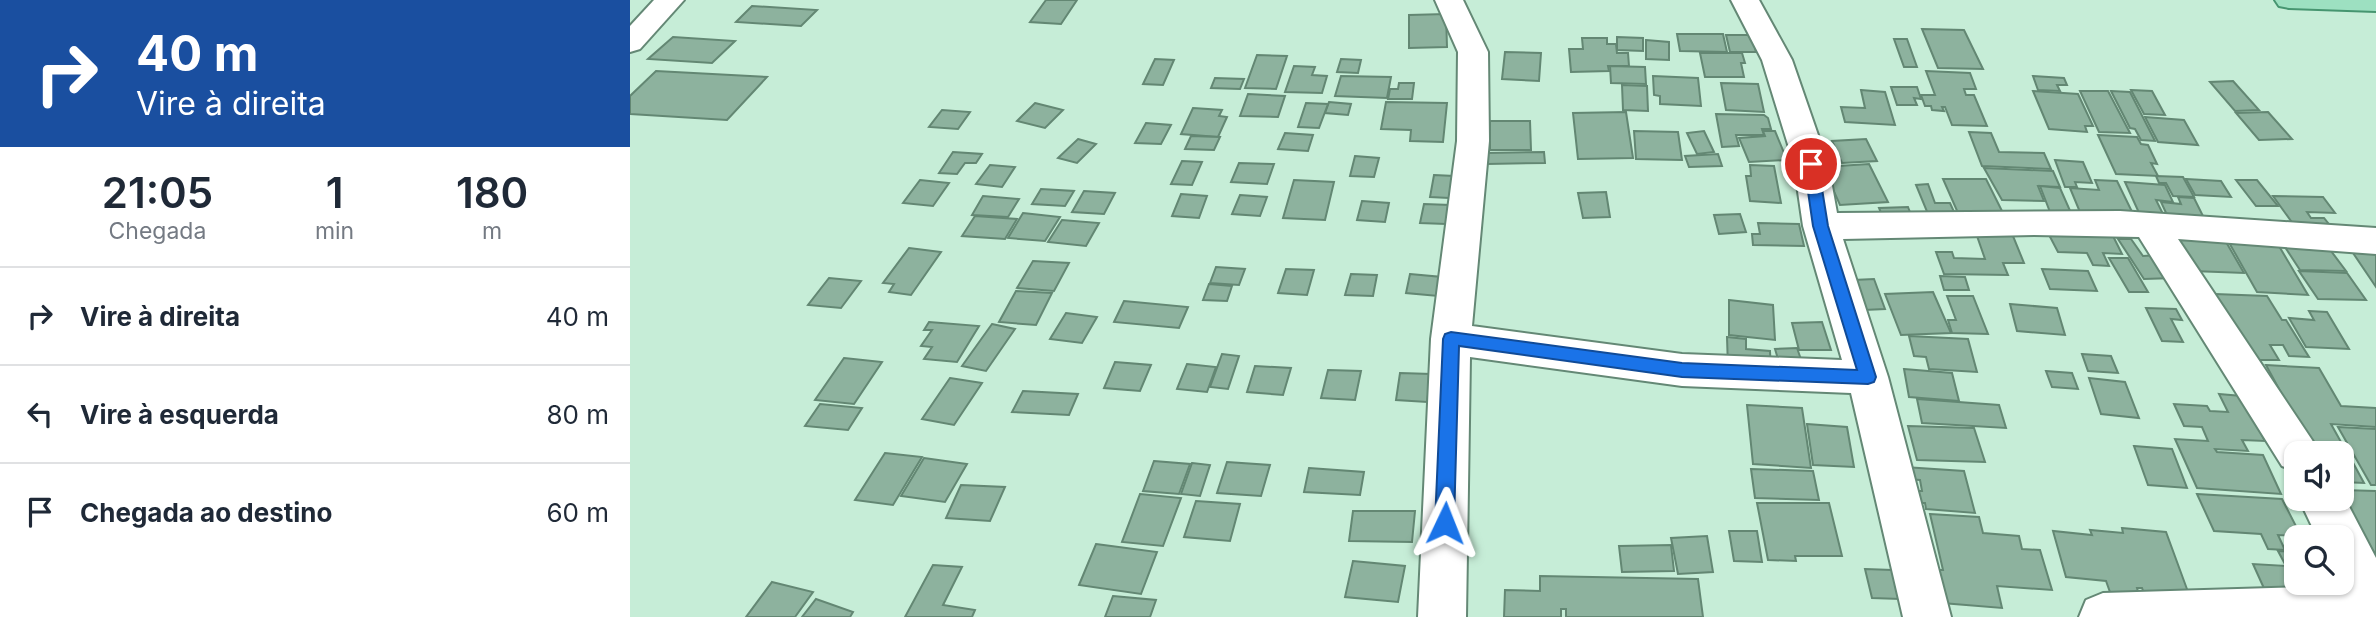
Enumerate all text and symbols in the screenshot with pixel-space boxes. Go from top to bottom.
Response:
text: 40 m [136,24,259,83]
icon: right [21,28,112,119]
text: Vire à direita [136,84,326,123]
pin [1781,134,1841,194]
icon: arrive [1792,145,1830,183]
text: 21:05 [102,167,213,218]
text: 1 [326,167,343,218]
text: 180 [456,167,528,218]
text: Chegada [109,217,206,245]
text: min [315,217,354,245]
text: m [482,217,502,245]
icon: right [21,297,59,335]
text: Vire à direita [80,301,240,332]
text: 40 m [546,301,609,332]
icon: left [21,395,59,433]
text: Vire à esquerda [80,399,279,430]
text: 80 m [546,399,609,430]
map controls [2284,441,2354,595]
button: sound [2284,441,2354,511]
position arrow [1408,486,1482,560]
icon: arrive [21,493,59,531]
text: Chegada ao destino [80,497,332,528]
text: 60 m [546,497,609,528]
button: search [2284,525,2354,595]

